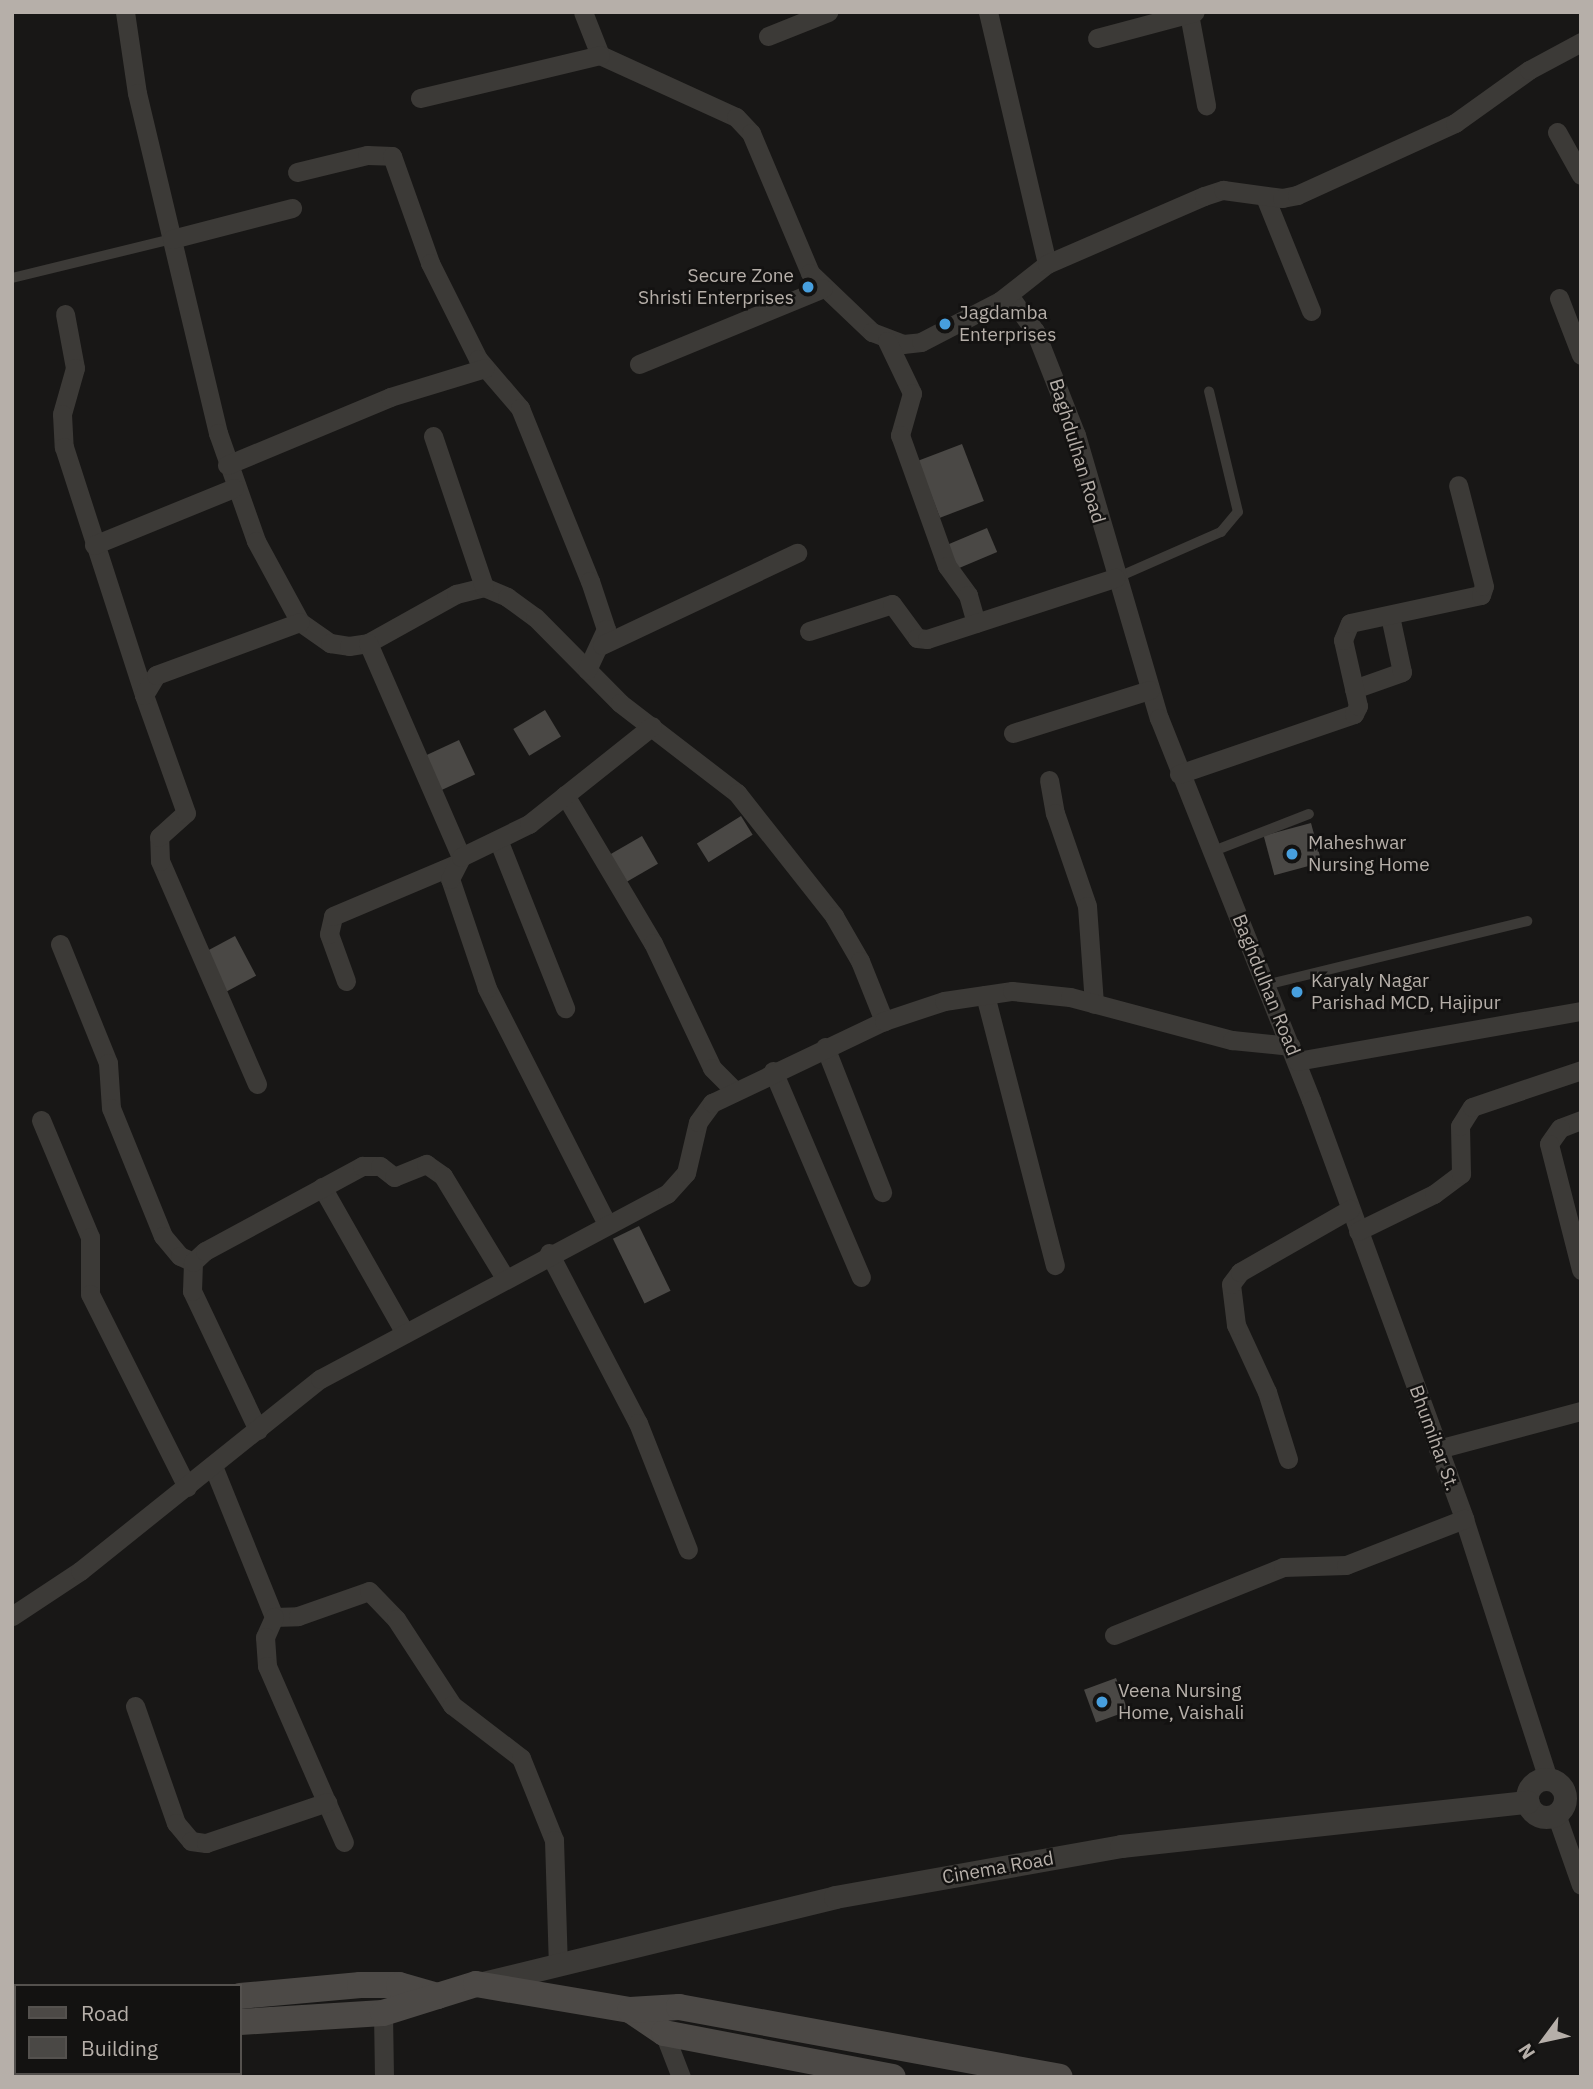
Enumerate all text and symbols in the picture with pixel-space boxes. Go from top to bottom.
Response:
place label: Secure Zone Shristi Enterprises [638,265,794,309]
marker: Secure Zone Shristi Enterprises [800,279,816,295]
place label: Jagdamba Enterprises [959,302,1057,346]
marker: Jagdamba Enterprises [937,316,953,332]
street label: Baghdulhan Road [1044,376,1110,526]
place label: Maheshwar Nursing Home [1308,832,1430,876]
marker: Maheshwar Nursing Home [1282,844,1302,864]
street label: Baghdulhan Road [1227,911,1305,1059]
place label: Karyaly Nagar Parishad MCD, Hajipur [1311,970,1501,1014]
marker: Karyaly Nagar Parishad MCD, Hajipur [1289,984,1305,1000]
street label: Bhumihar St. [1404,1382,1464,1494]
place label: Veena Nursing Home, Vaishali [1118,1680,1244,1724]
marker: Veena Nursing Home, Vaishali [1092,1692,1112,1712]
street label: Cinema Road [941,1847,1055,1889]
legend [14,1984,242,2075]
text: Road [81,1999,129,2027]
north arrow [1509,2005,1579,2075]
text: Building [81,2034,158,2062]
text: N [1513,2039,1540,2064]

